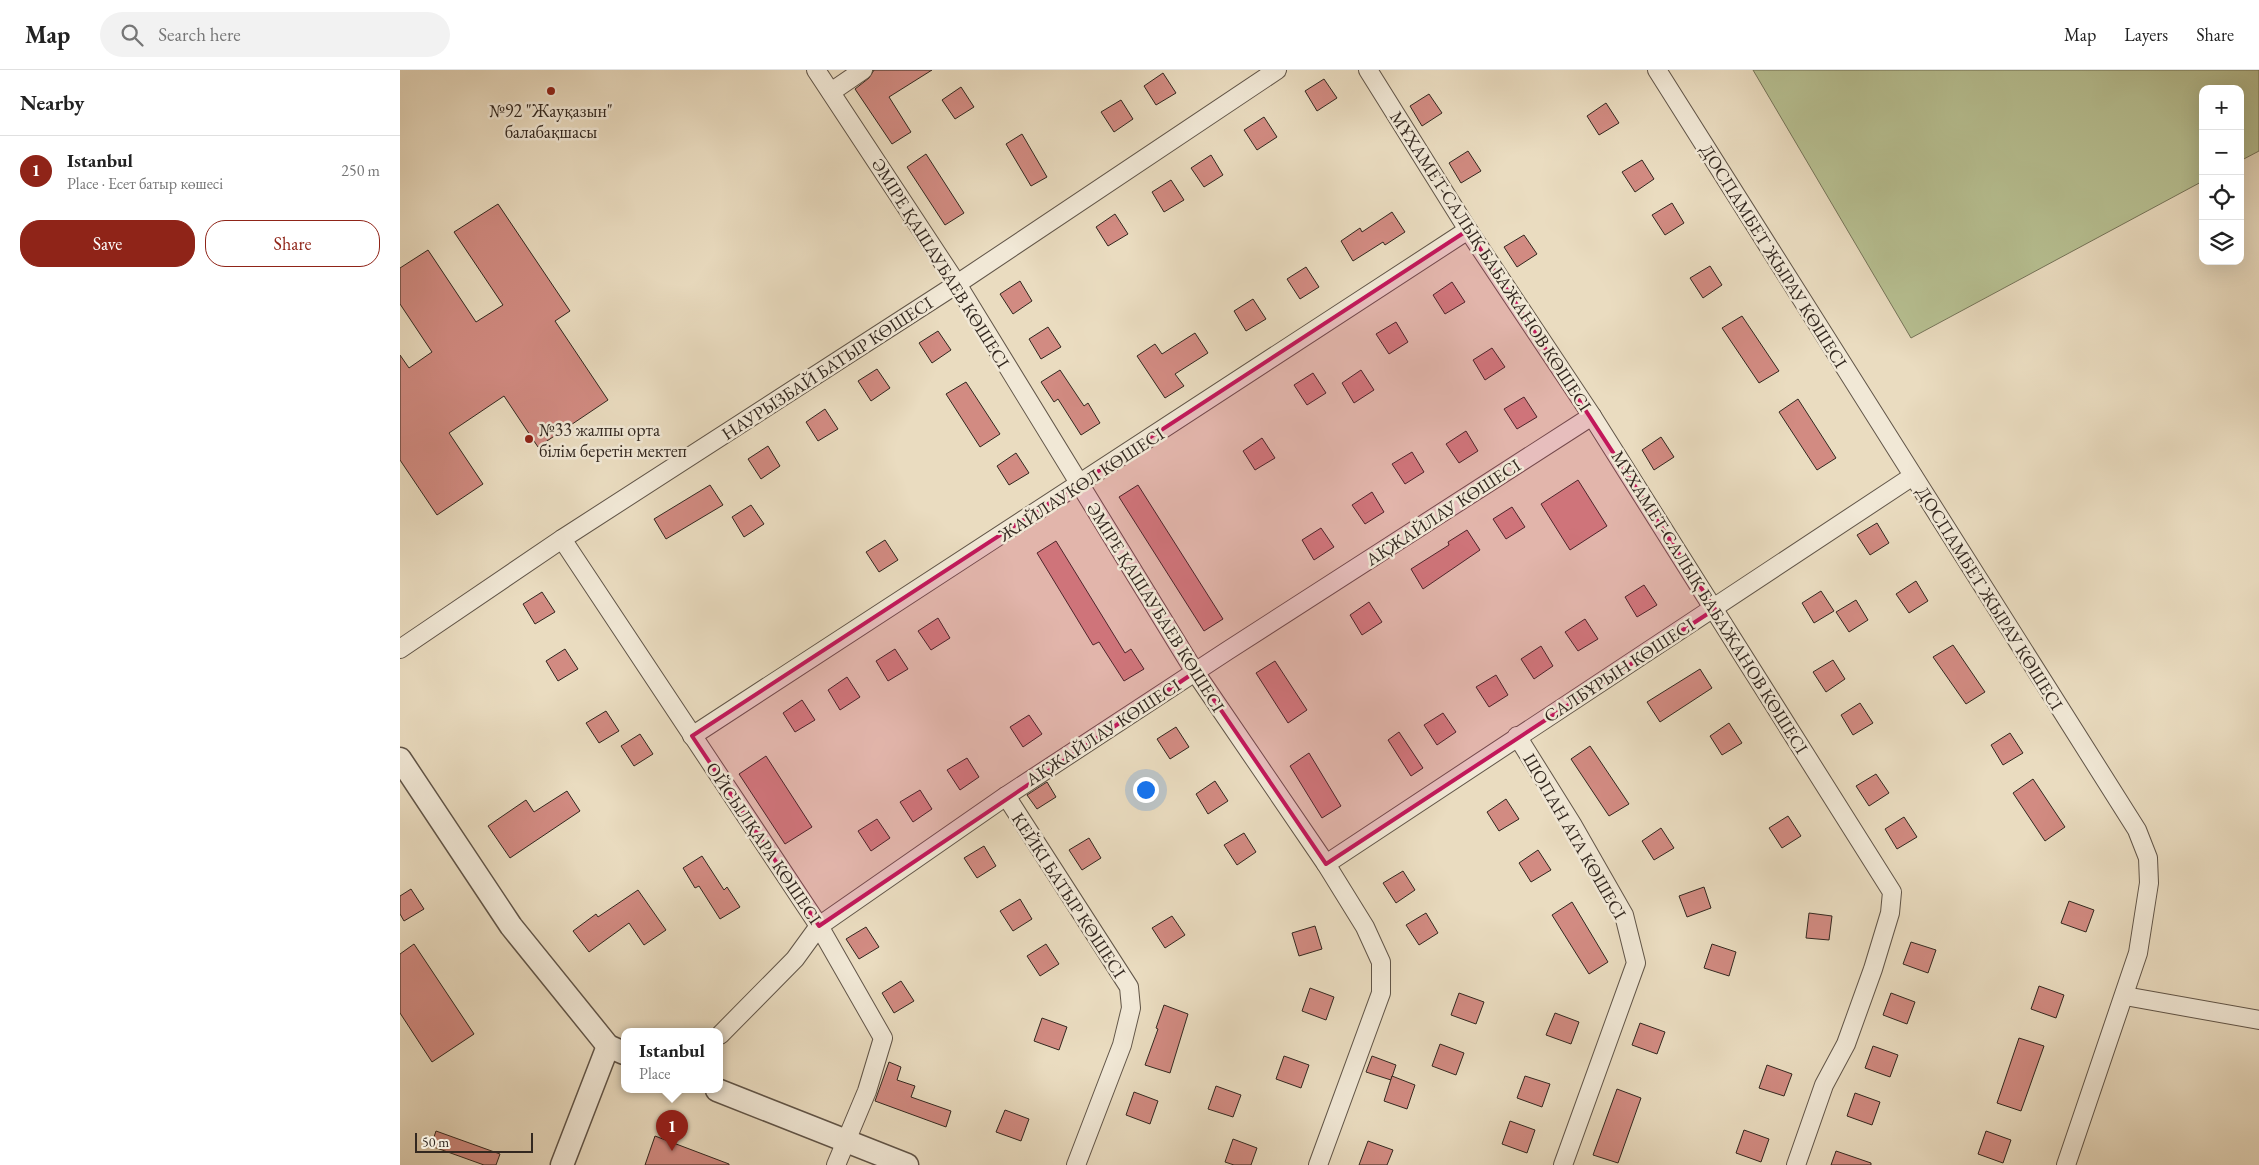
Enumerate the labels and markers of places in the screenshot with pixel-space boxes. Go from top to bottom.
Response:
marker: №92 "Жауқазын" балабақшасы [545,85,557,97]
place label: №92 "Жауқазын" балабақшасы [489,99,613,143]
place label: №33 жалпы орта білім беретін мектеп [539,418,687,462]
marker: №33 жалпы орта білім беретін мектеп [523,433,535,445]
pin: 1 [656,1110,688,1151]

